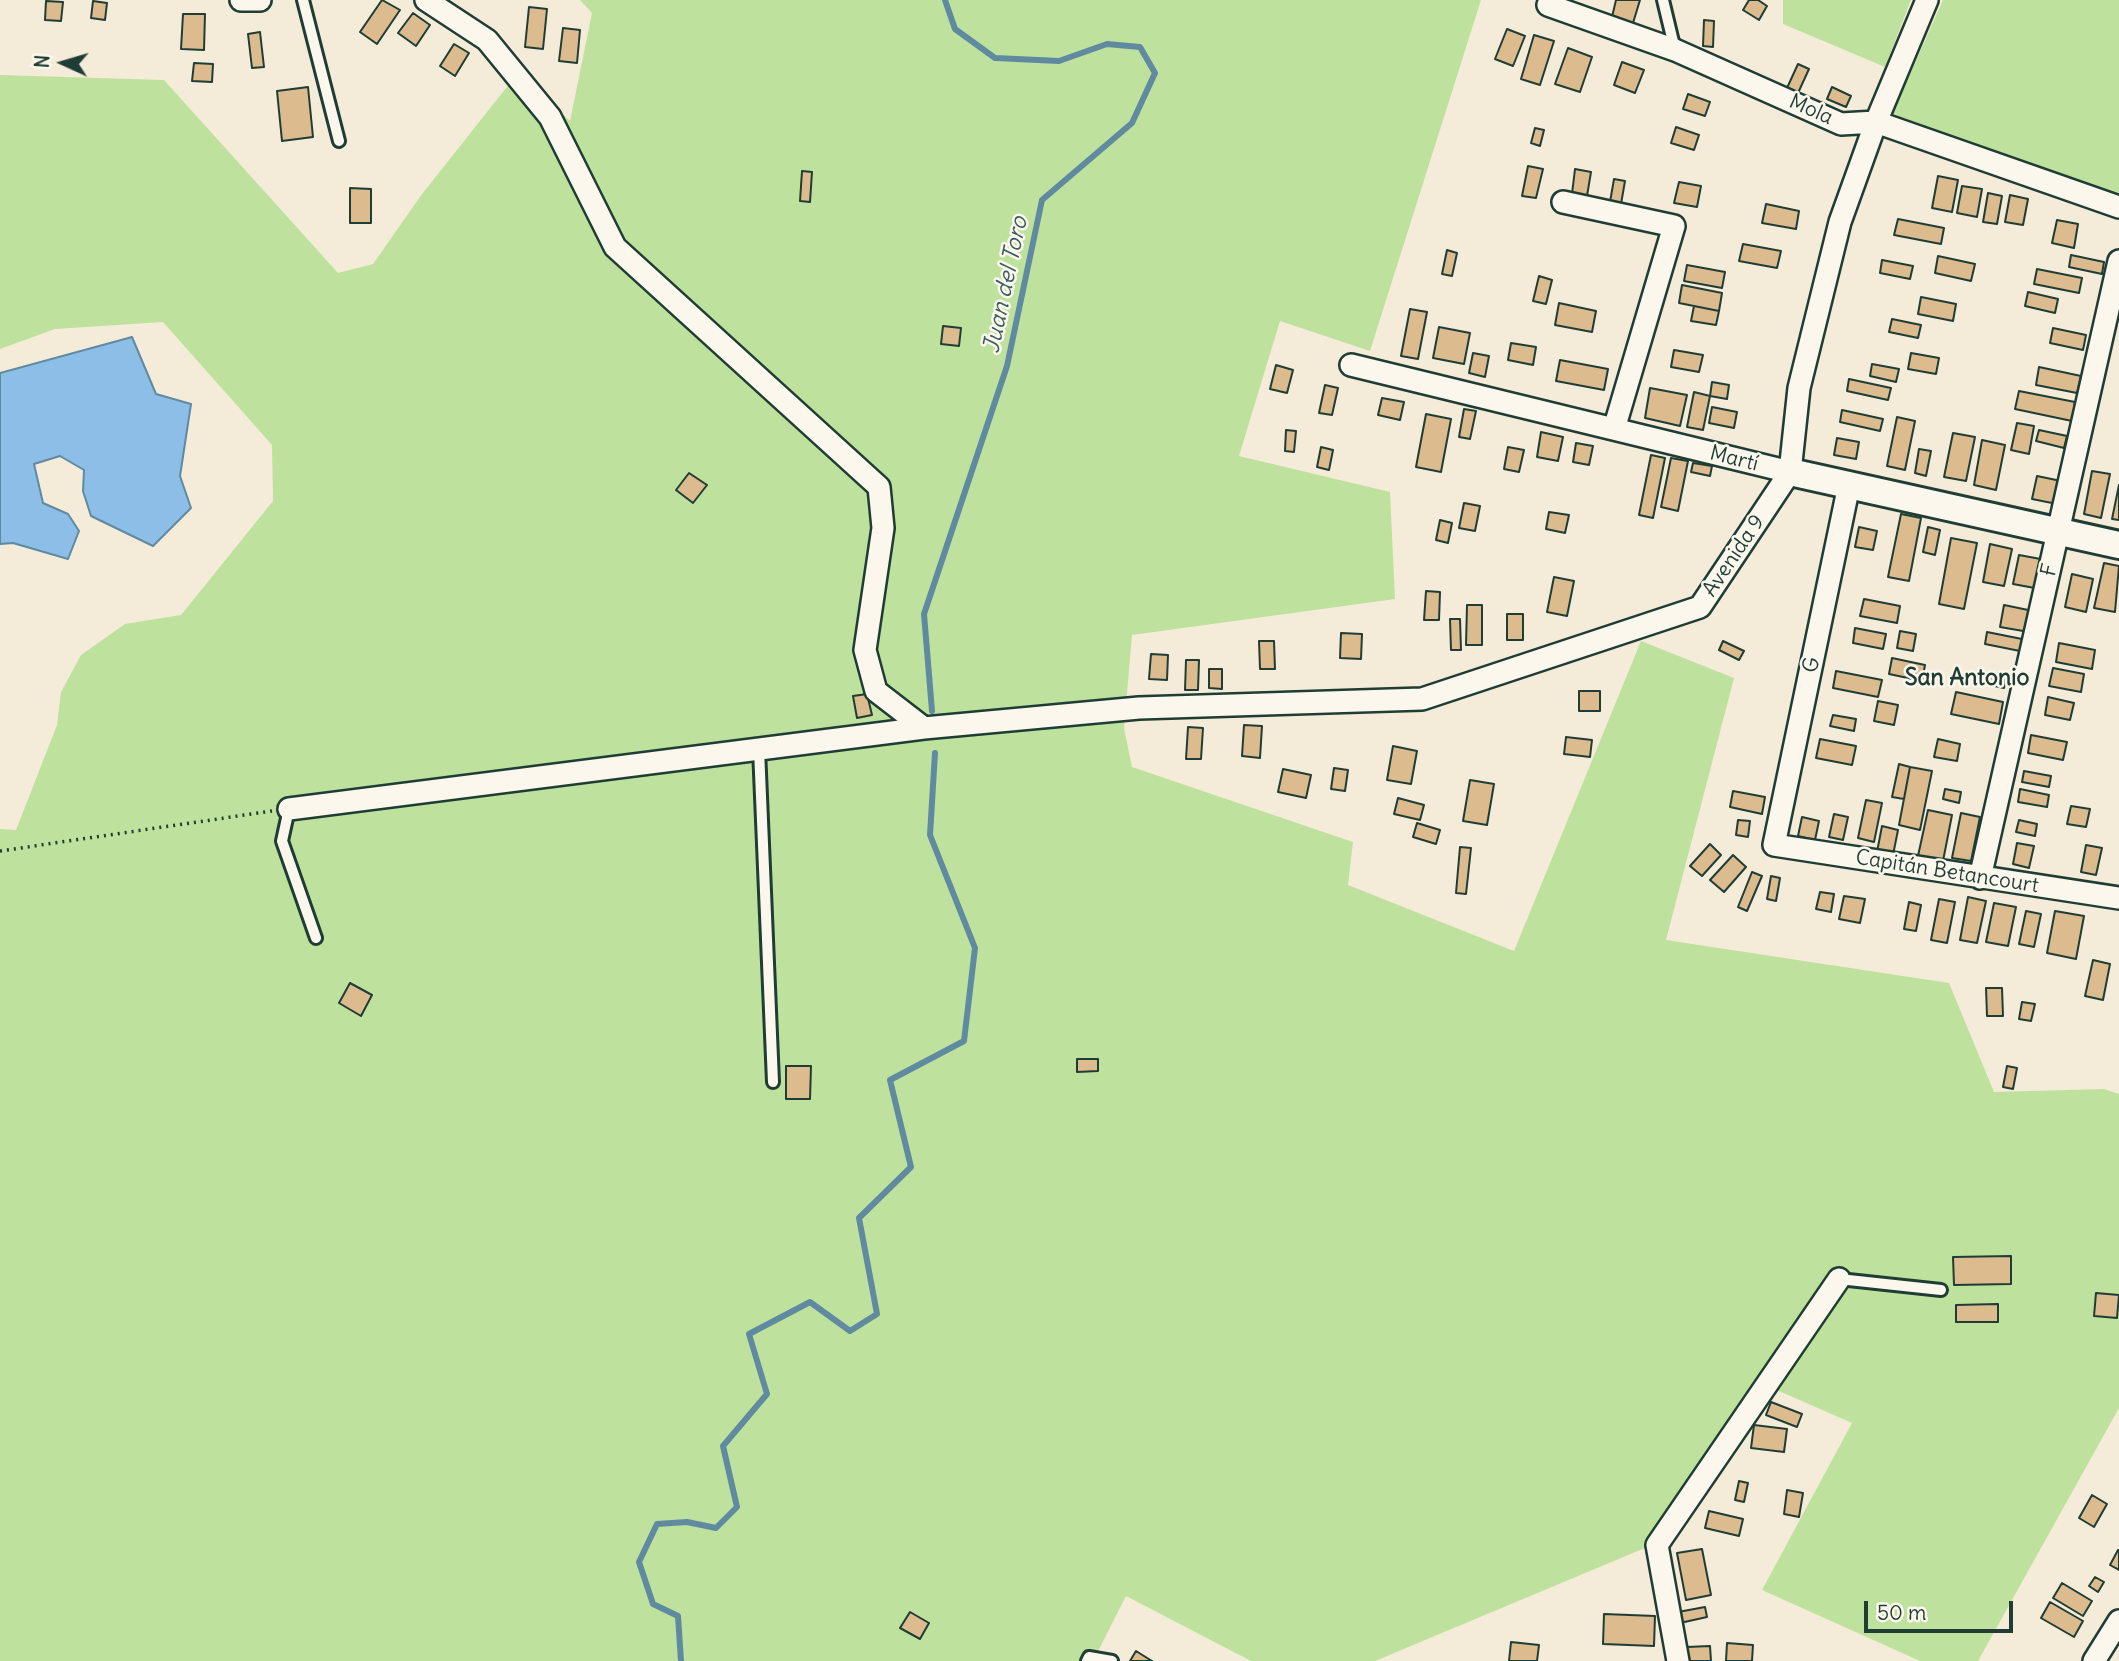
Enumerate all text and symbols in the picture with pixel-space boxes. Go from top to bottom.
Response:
north arrow [28,28,98,98]
text: N [30,54,54,69]
street label: Mola [1785,89,1837,131]
water label: Juan del Toro [978,214,1034,356]
street label: Martí [1707,441,1761,477]
street label: Avenida 9 [1698,510,1770,602]
street label: F [2036,561,2064,579]
street label: G [1798,655,1826,675]
district label: San Antonio [1905,664,2029,692]
street label: Capitán Betancourt [1854,845,2040,899]
scale bar [1867,1588,2016,1632]
text: 50 m [1877,1599,1926,1626]

